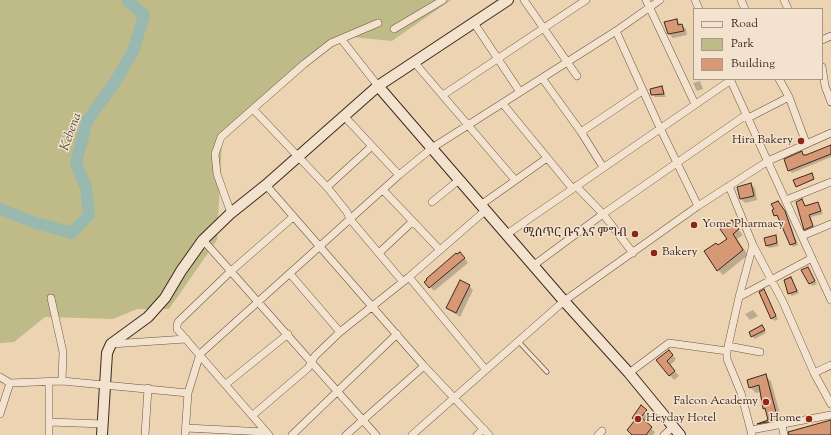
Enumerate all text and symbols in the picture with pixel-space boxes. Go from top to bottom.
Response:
legend [693,8,823,80]
text: Road [731,15,758,33]
text: Park [731,35,754,53]
text: Building [731,55,775,73]
water label: Kebena [58,111,86,153]
place label: Hira Bakery [732,134,793,148]
marker: Hira Bakery [796,136,806,146]
place label: Yome Pharmacy [702,218,784,232]
marker: Yome Pharmacy [689,220,699,230]
place label: ሚስጥር ቡና እና ምግብ [523,227,627,241]
marker: ሚስጥር ቡና እና ምግብ [630,229,640,239]
place label: Bakery [662,246,697,260]
marker: Bakery [649,248,659,258]
place label: Falcon Academy [673,395,758,409]
marker: Falcon Academy [761,397,771,407]
place label: Heyday Hotel [646,412,716,426]
place label: Home [770,412,801,426]
marker: Heyday Hotel [633,414,643,424]
marker: Home [804,414,814,424]

